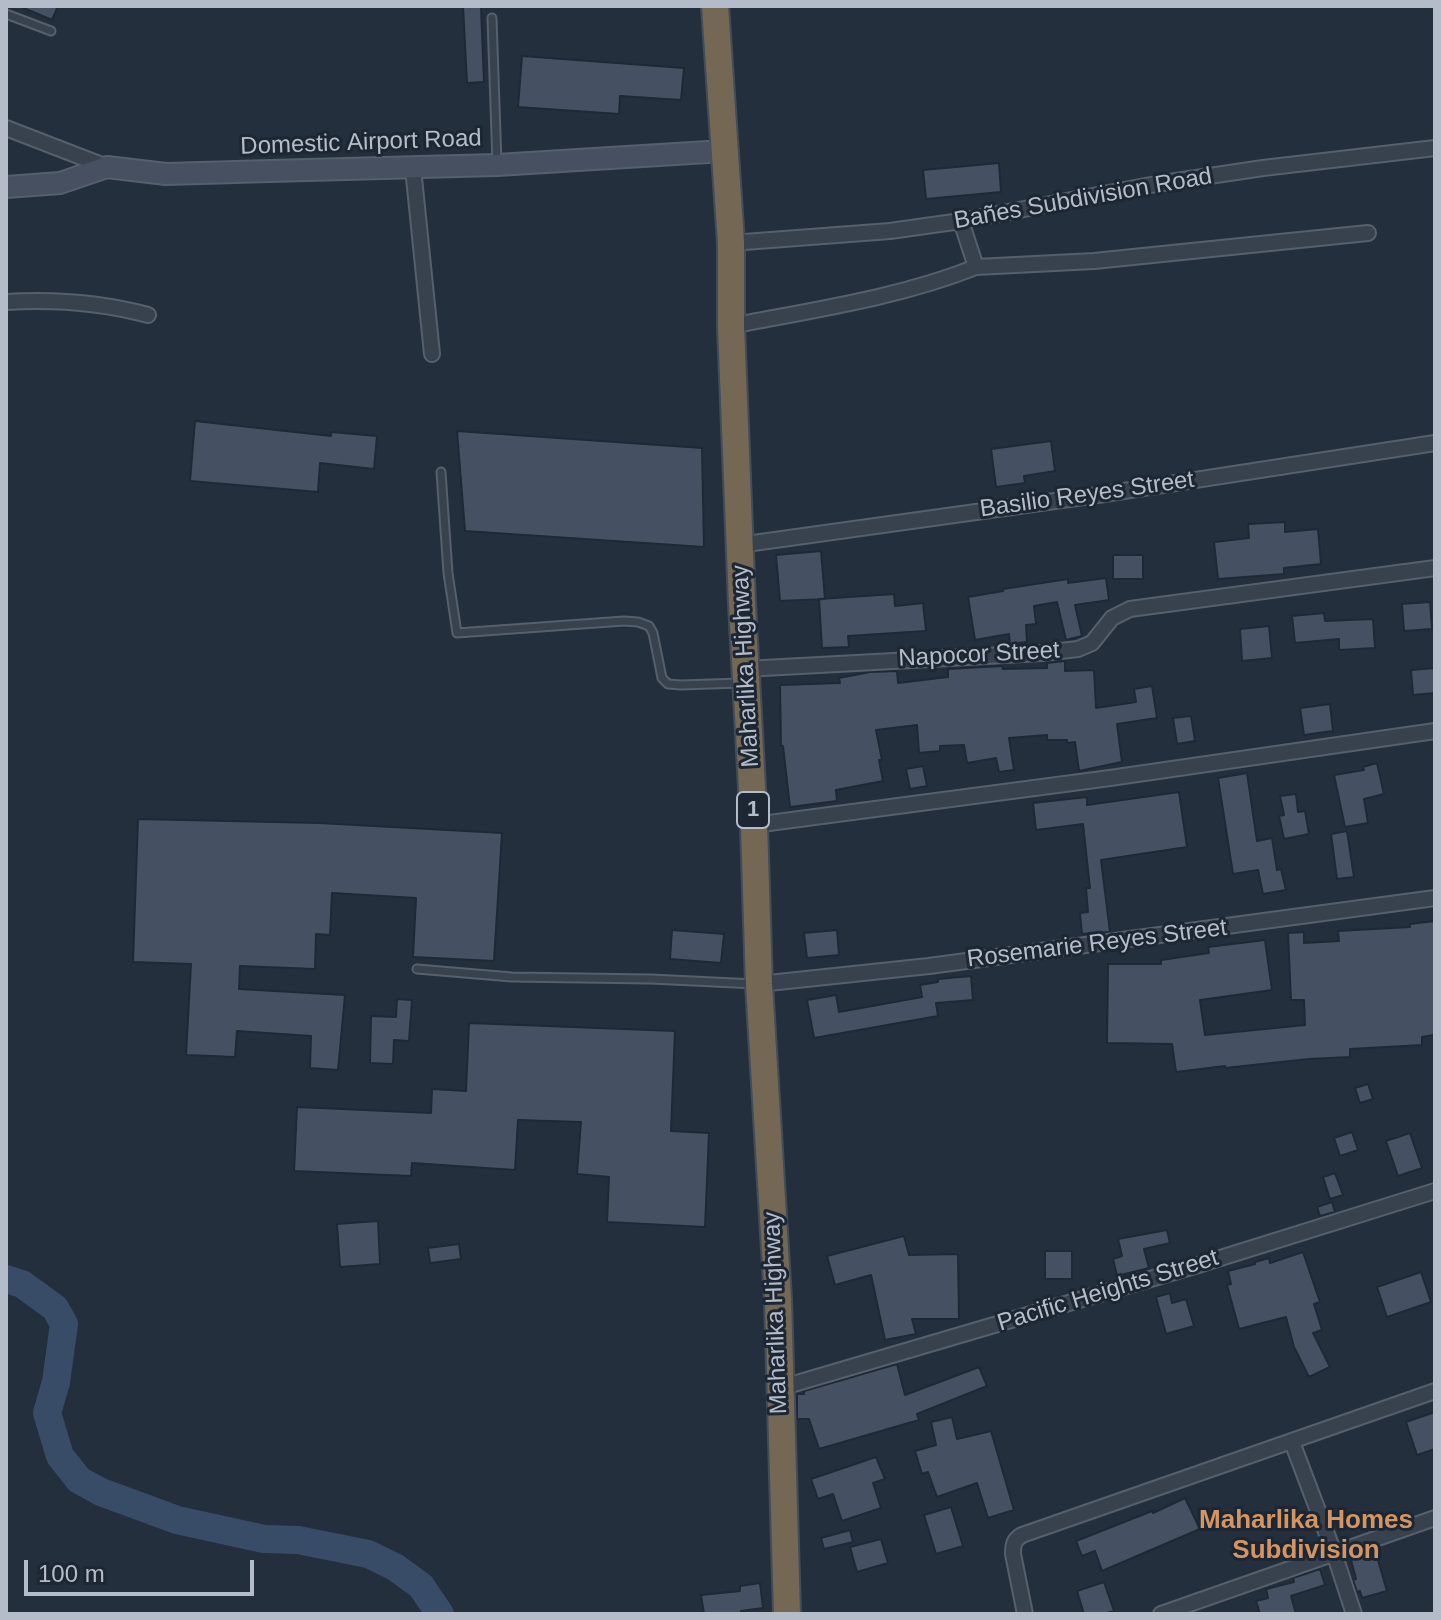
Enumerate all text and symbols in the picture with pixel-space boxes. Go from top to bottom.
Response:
street label: Domestic Airport Road [240,124,482,162]
street label: Bañes Subdivision Road [952,162,1214,236]
street label: Basilio Reyes Street [978,466,1196,524]
street label: Maharlika Highway [726,564,766,768]
street label: Napocor Street [898,636,1060,674]
road number: 1 [737,792,769,828]
street label: Rosemarie Reyes Street [966,914,1228,974]
street label: Maharlika Highway [758,1211,794,1415]
street label: Pacific Heights Street [994,1244,1222,1338]
district label: Maharlika Homes Subdivision [1199,1505,1413,1566]
scale bar [28,1544,258,1594]
text: 100 m [38,1560,105,1587]

